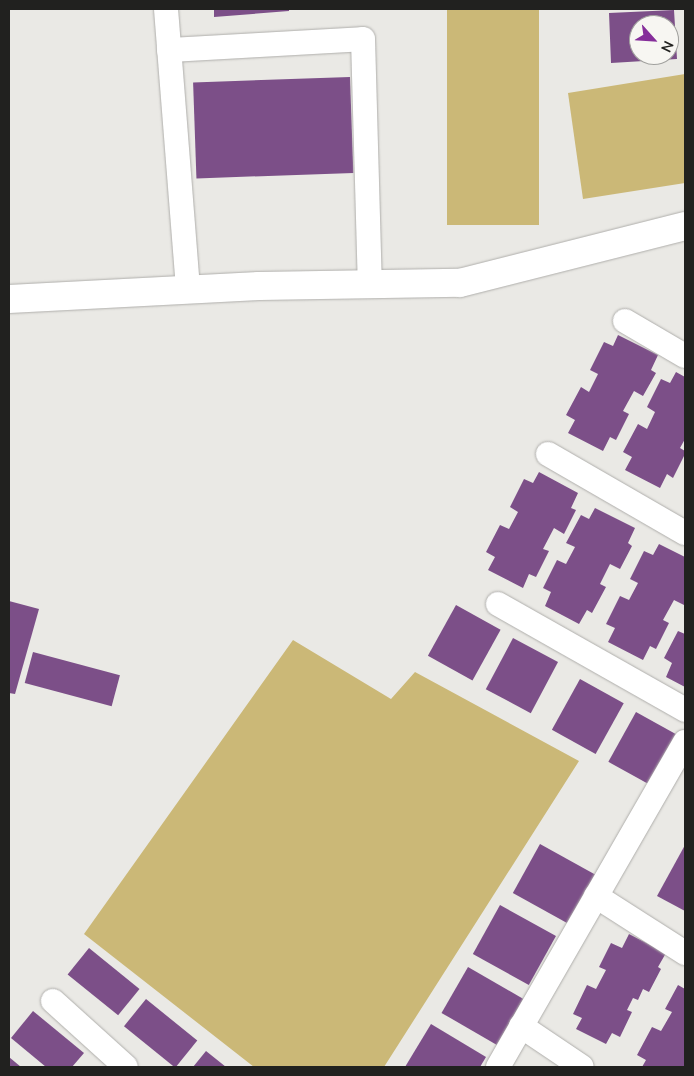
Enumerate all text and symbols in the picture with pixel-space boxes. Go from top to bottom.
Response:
north arrow [629,15,679,65]
text: N [656,37,678,55]

